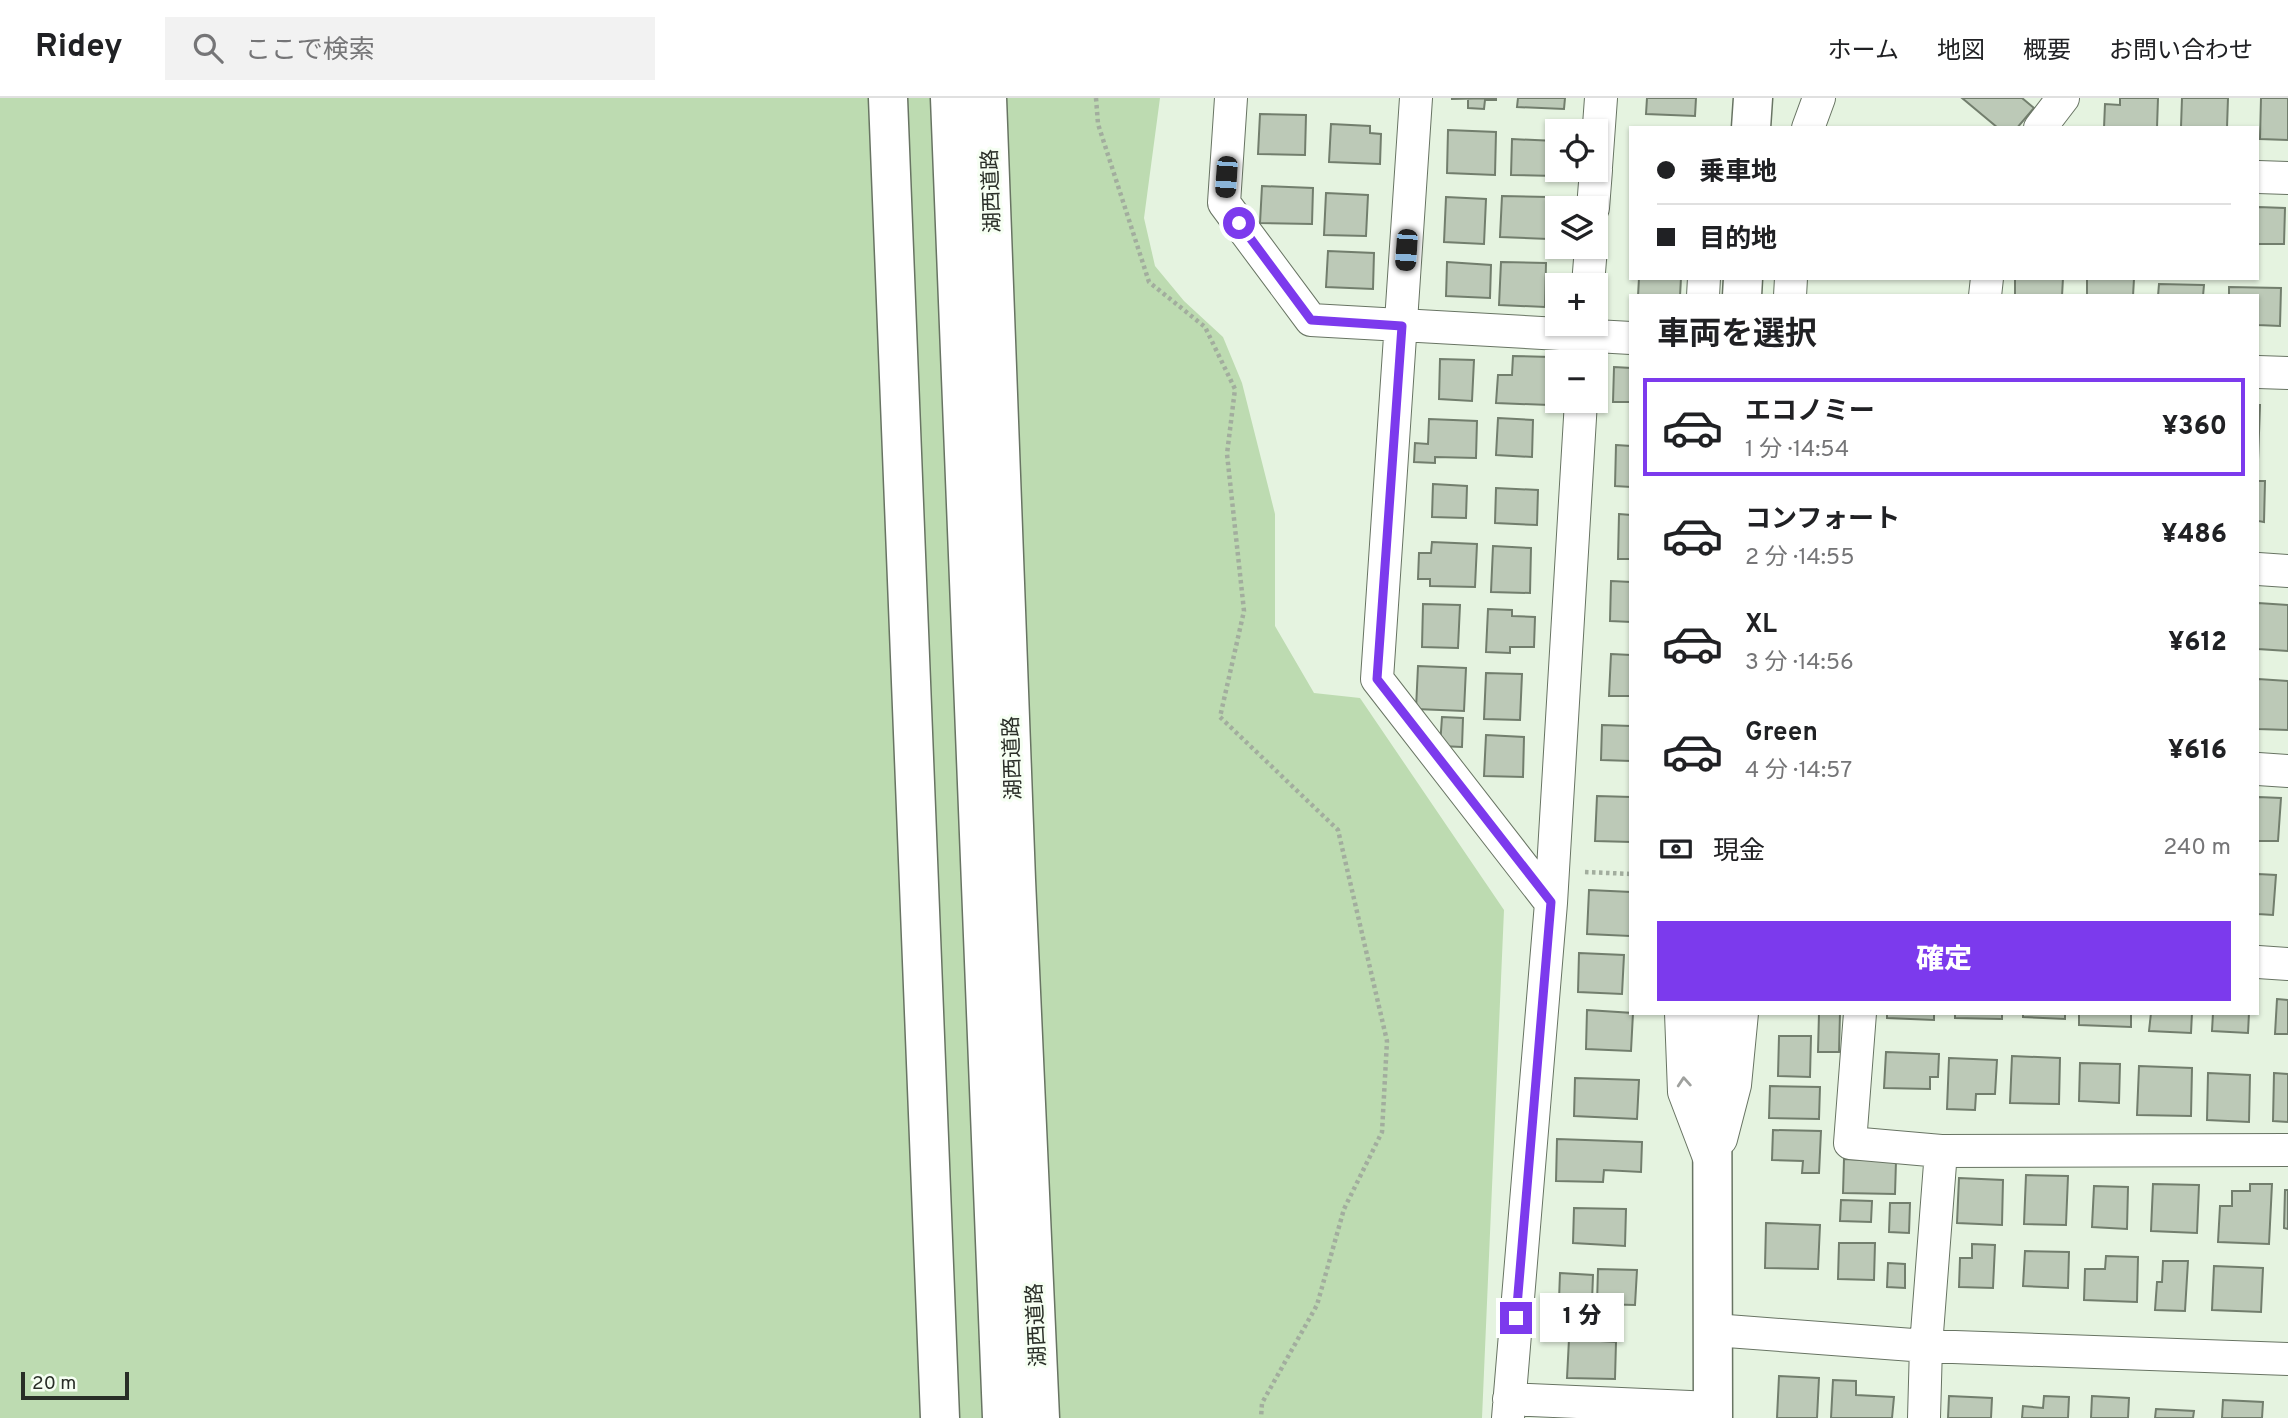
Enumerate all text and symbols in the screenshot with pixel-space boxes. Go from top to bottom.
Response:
search box [165,17,655,80]
text: Ridey [35,27,123,69]
icon: search [189,29,227,67]
text: ここで検索 [245,35,375,68]
text: ホーム [1828,37,1899,67]
text: 地図 [1937,37,1985,67]
text: 概要 [2023,37,2071,67]
text: お問い合わせ [2109,37,2253,67]
map controls [1545,119,1608,413]
button: locate [1545,119,1608,182]
street label: 湖西道路 [978,149,1007,233]
car [1215,155,1238,199]
text: 乗車地 [1699,157,1777,190]
button: layers [1545,196,1608,259]
route start [1223,207,1255,239]
text: 目的地 [1699,224,1777,257]
car [1395,228,1418,272]
button: + [1545,273,1608,336]
text: 車両を選択 [1657,316,1817,356]
button: − [1545,350,1608,413]
icon: car [1661,396,1724,459]
text: エコノミー [1745,396,1875,429]
text: ¥360 [2162,411,2227,444]
text: 1 分 · 14:54 [1745,436,1849,465]
icon: car [1661,504,1724,567]
text: コンフォート [1745,504,1900,537]
text: ¥486 [2161,519,2227,552]
text: 2 分 · 14:55 [1745,544,1854,573]
text: XL [1745,609,1777,642]
icon: car [1661,612,1724,675]
text: ¥612 [2168,627,2227,660]
text: 3 分 · 14:56 [1745,649,1854,678]
street label: 湖西道路 [999,716,1028,800]
text: Green [1745,717,1818,750]
icon: car [1661,720,1724,783]
text: ¥616 [2168,735,2227,768]
text: 4 分 · 14:57 [1745,757,1852,786]
icon: cash [1657,830,1695,868]
text: 240 m [2163,834,2231,863]
text: 現金 [1713,836,1765,869]
button: 確定 [1657,921,2231,1001]
one-way arrow [1677,1076,1692,1087]
street label: 湖西道路 [1022,1282,1053,1368]
callout: 1 分 [1540,1294,1624,1342]
route end [1500,1302,1532,1334]
text: 1 分 [1563,1303,1601,1332]
scale bar [21,1369,130,1401]
text: 20 m [32,1372,76,1396]

